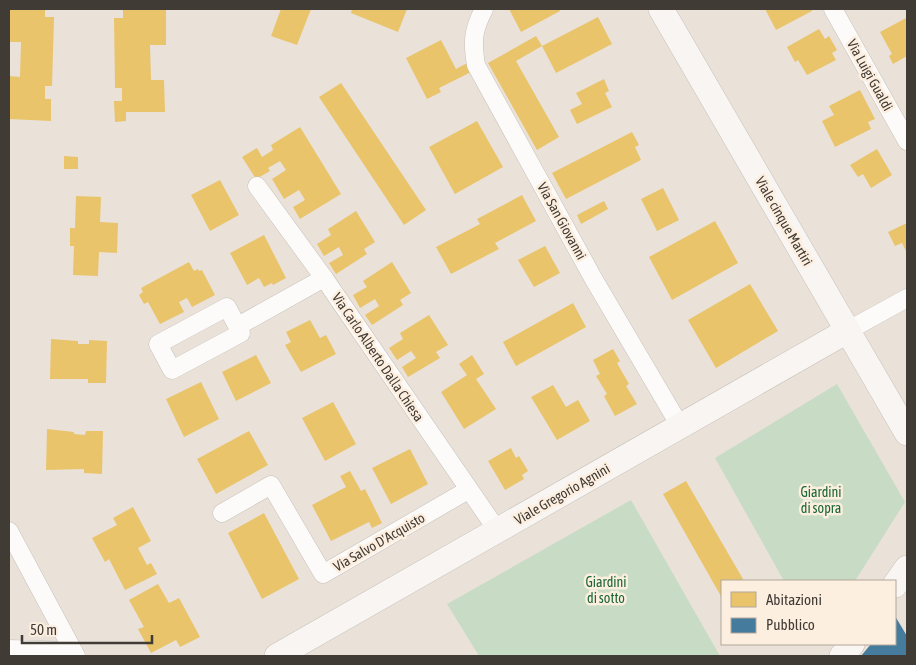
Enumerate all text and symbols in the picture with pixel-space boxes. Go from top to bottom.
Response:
street label: Via Luigi Gualdi [844,36,896,114]
street label: Viale cinque Martiri [752,174,816,268]
street label: Via San Giovanni [534,180,590,262]
street label: Via Carlo Alberto Dalla Chiesa [329,290,427,424]
street label: Viale Gregorio Agnini [511,460,613,528]
park label: Giardini di sopra [800,484,842,516]
street label: Via Salvo D'Acquisto [330,509,428,575]
park label: Giardini di sotto [585,574,627,606]
legend [721,580,896,645]
text: Abitazioni [766,591,822,608]
scale bar [22,612,152,644]
text: Pubblico [766,616,815,633]
text: 50 m [30,621,57,638]

